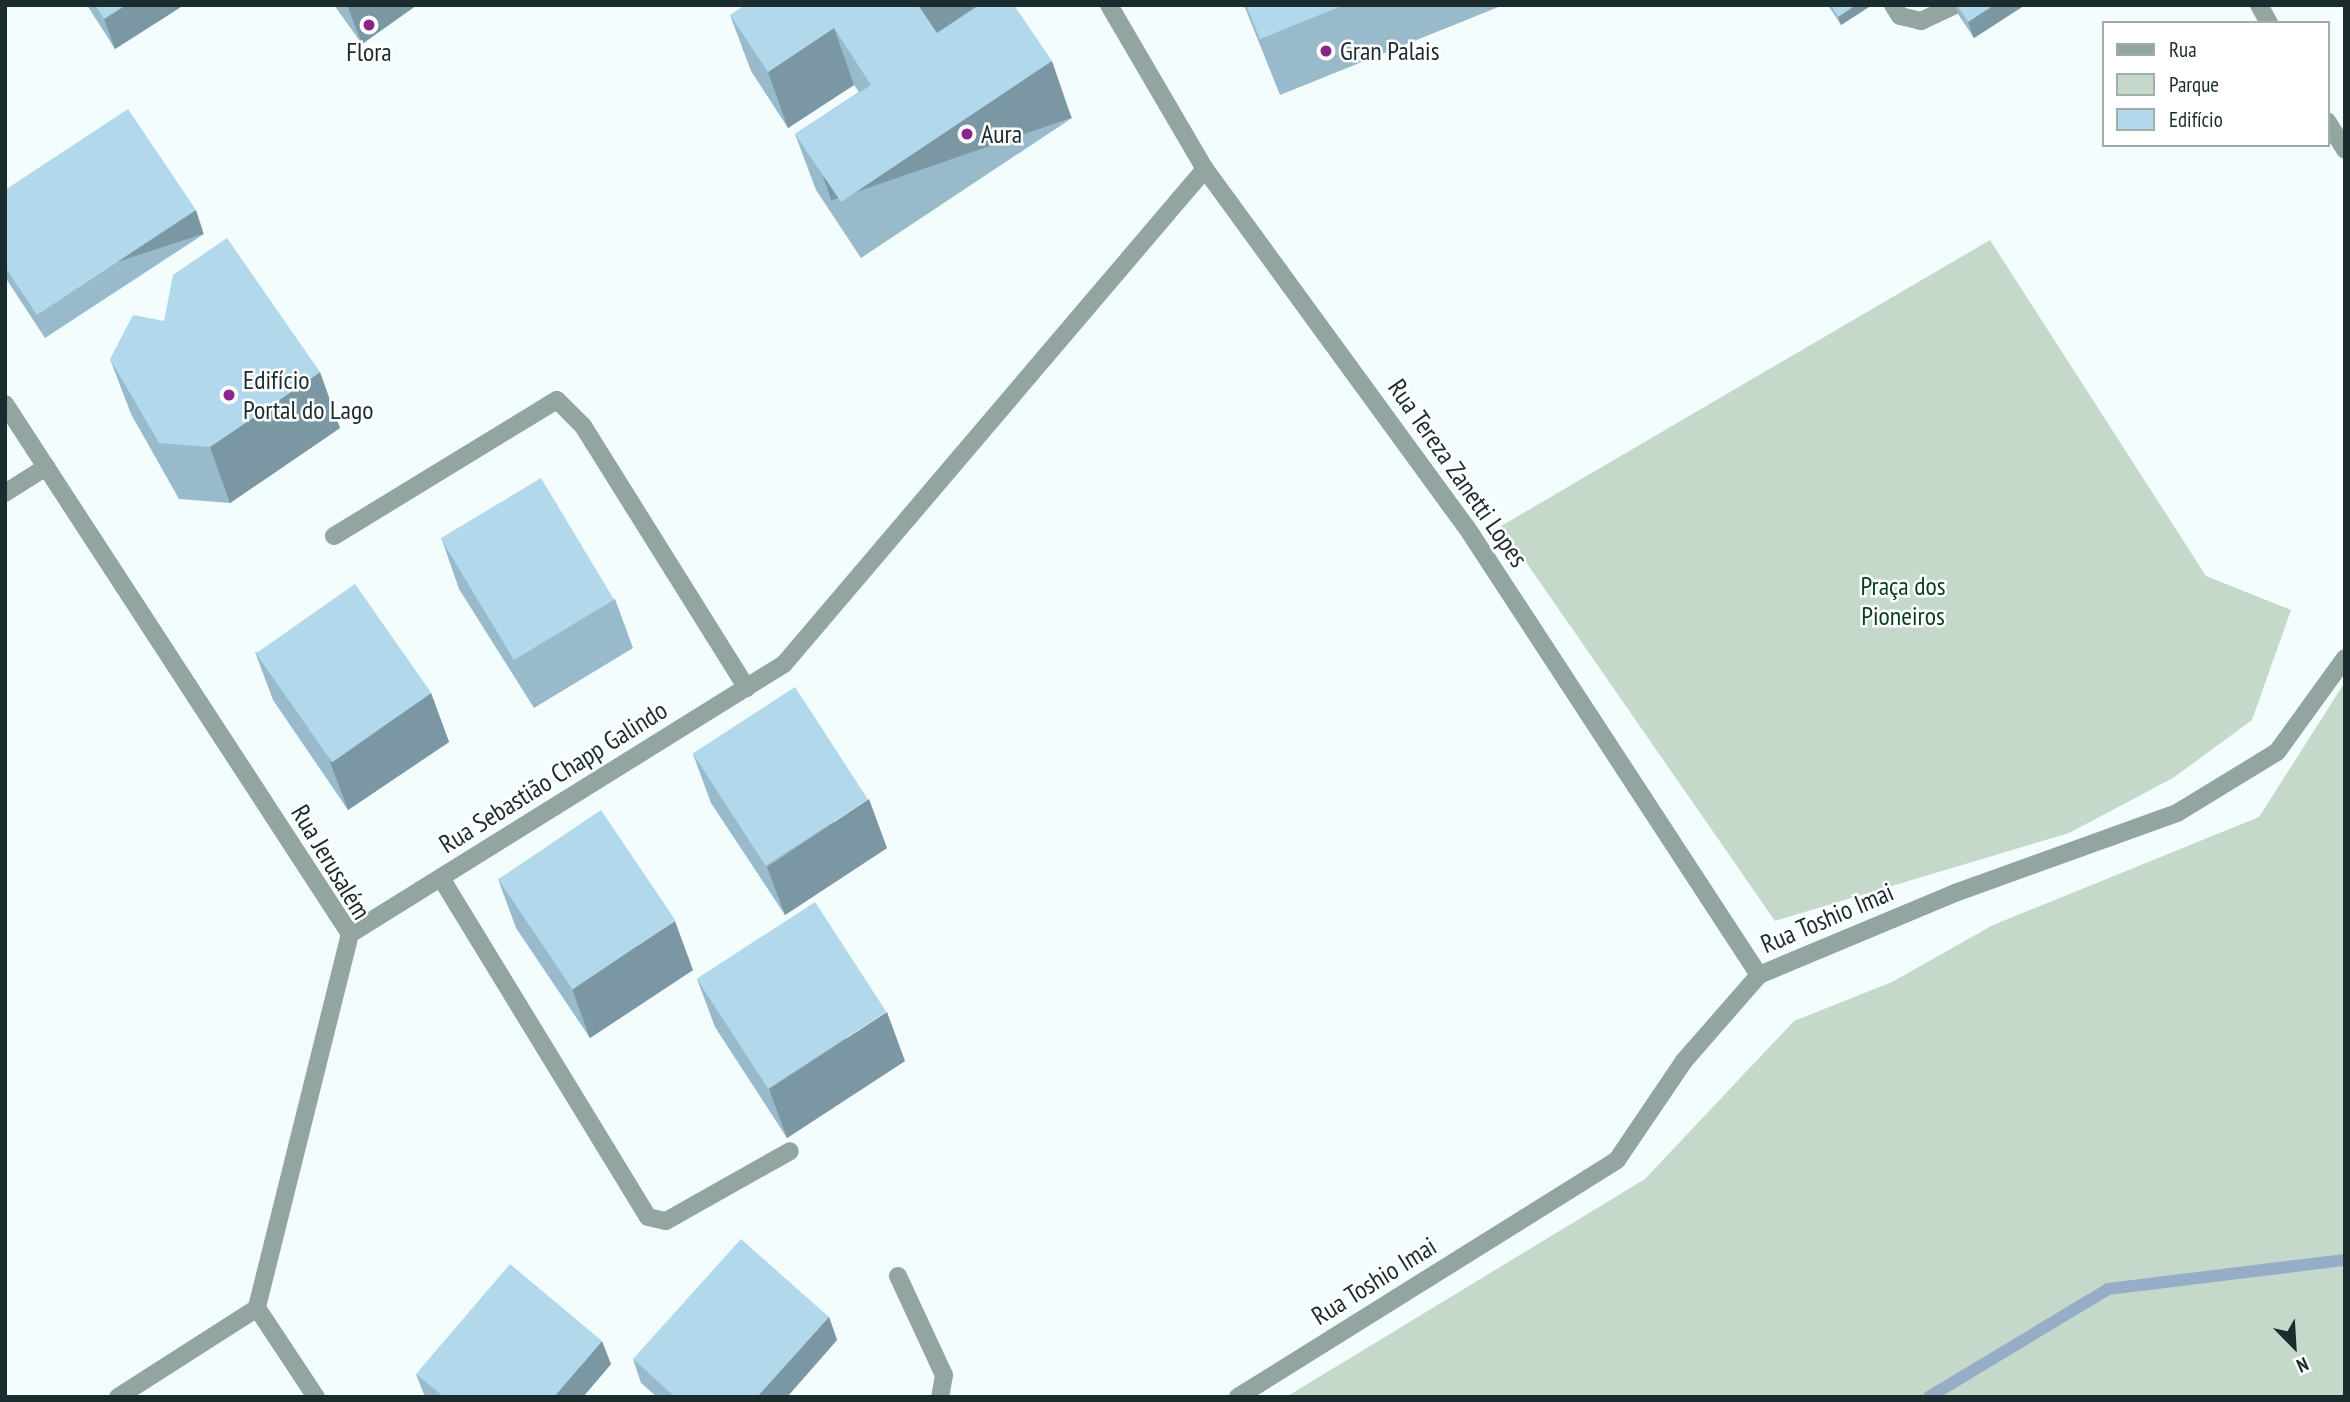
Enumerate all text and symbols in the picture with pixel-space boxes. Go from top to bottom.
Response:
marker: Flora [361,17,377,33]
legend [2102,21,2329,147]
place label: Gran Palais [1340,35,1440,67]
place label: Flora [346,36,392,68]
text: Rua [2169,36,2197,63]
marker: Gran Palais [1318,43,1334,59]
text: Parque [2169,71,2219,98]
text: Edifício [2169,106,2223,133]
place label: Aura [981,118,1022,150]
marker: Aura [959,126,975,142]
place label: Edifício Portal do Lago [243,364,373,426]
street label: Rua Tereza Zanetti Lopes [1381,373,1535,573]
marker: Edifício Portal do Lago [221,387,237,403]
park label: Praça dos Pioneiros [1861,570,1945,632]
street label: Rua Sebastião Chapp Galindo [433,694,673,860]
street label: Rua Jerusalém [285,799,377,925]
street label: Rua Toshio Imai [1756,876,1898,960]
street label: Rua Toshio Imai [1306,1230,1442,1332]
north arrow [2259,1311,2329,1381]
text: N [2293,1352,2312,1378]

